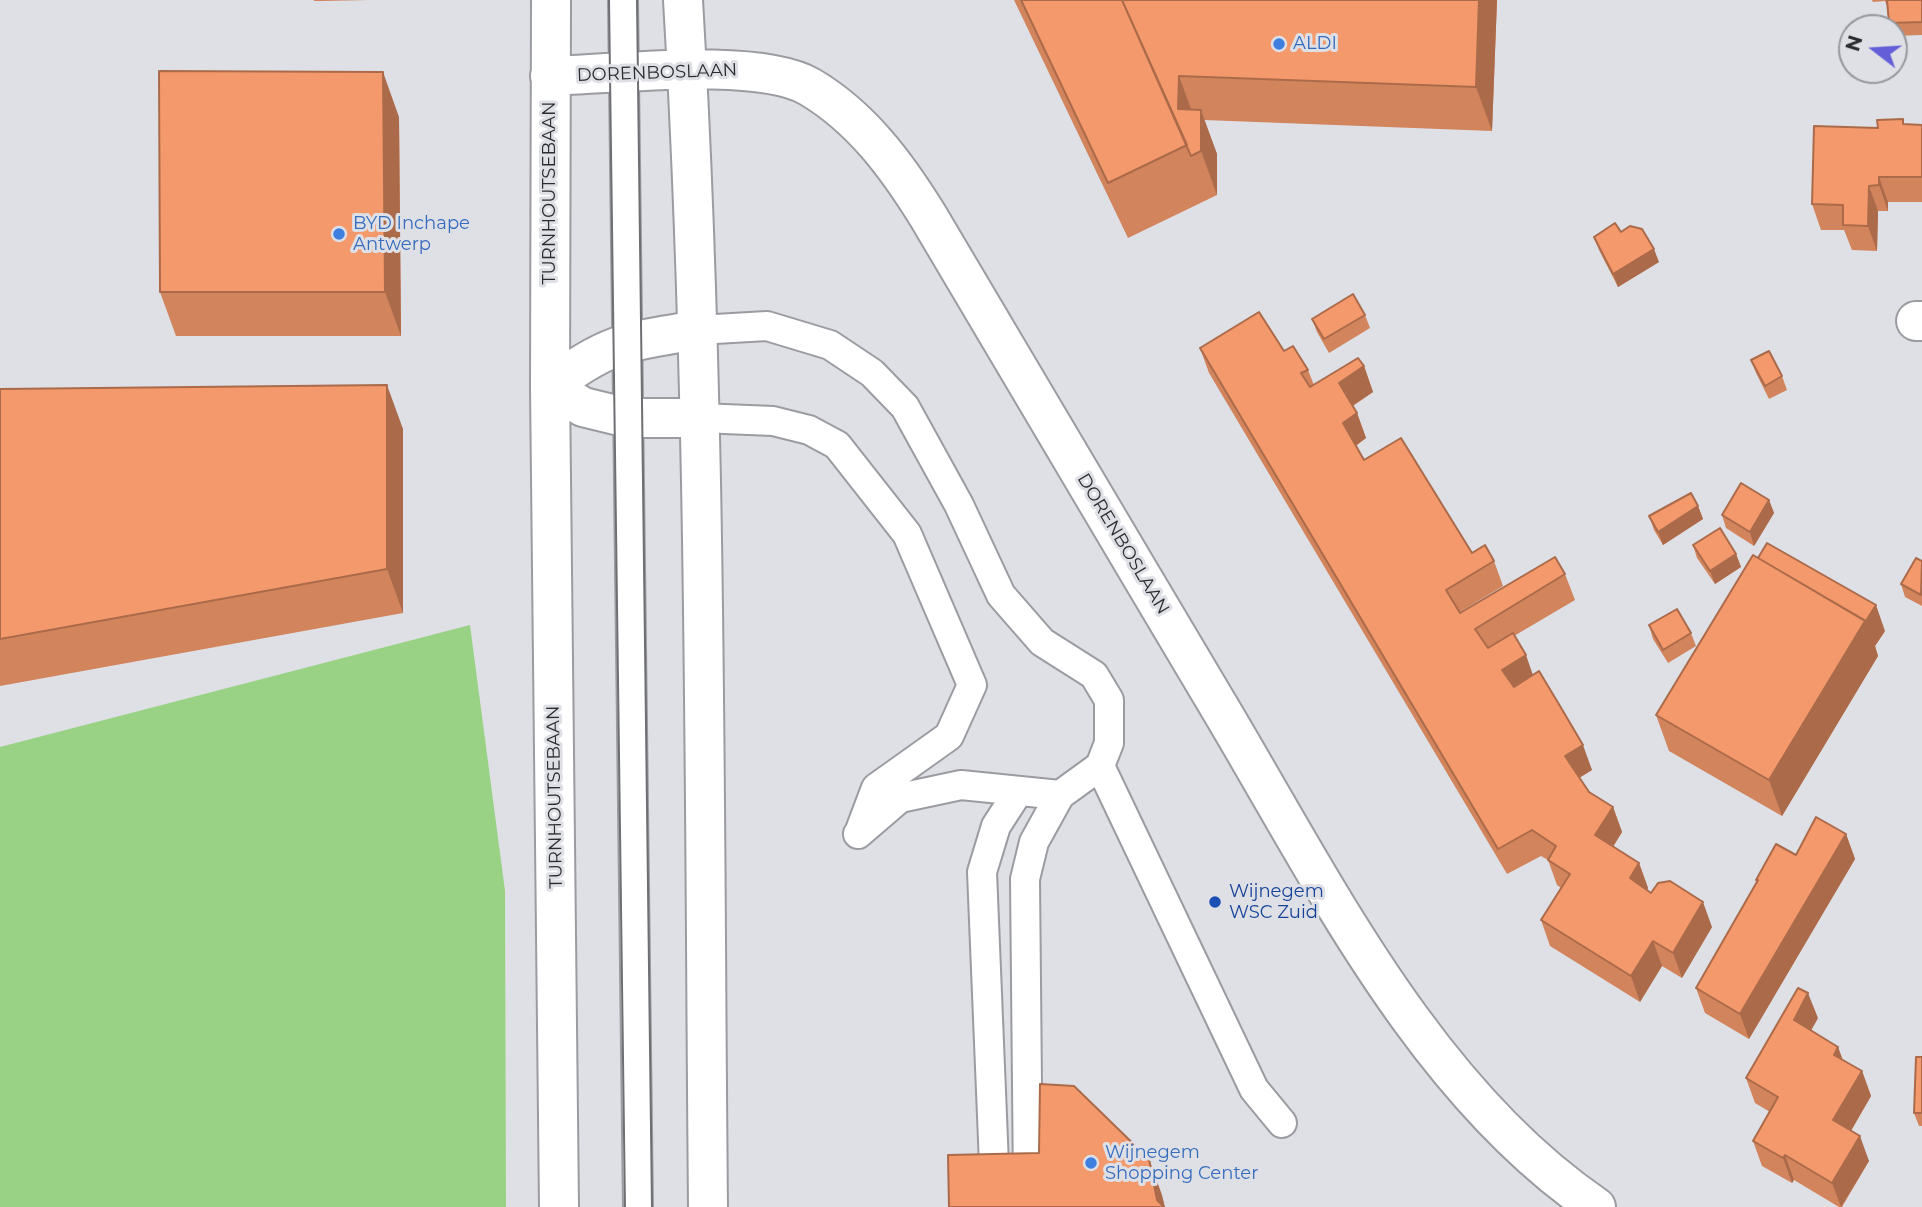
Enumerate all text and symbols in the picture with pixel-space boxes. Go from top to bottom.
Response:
north arrow [1838,14,1908,84]
place label: ALDI [1293,33,1337,55]
text: N [1841,33,1868,54]
marker: ALDI [1271,36,1287,52]
street label: DORENBOSLAAN [576,59,738,87]
street label: TURNHOUTSEBAAN [539,101,561,285]
place label: BYD Inchape Antwerp [353,213,470,256]
marker: BYD Inchape Antwerp [331,226,347,242]
street label: DORENBOSLAAN [1072,470,1174,618]
street label: TURNHOUTSEBAAN [543,705,567,889]
place label: Wijnegem WSC Zuid [1229,881,1324,924]
marker: Wijnegem WSC Zuid [1207,894,1223,910]
place label: Wijnegem Shopping Center [1105,1142,1258,1184]
marker: Wijnegem Shopping Center [1083,1155,1099,1171]

